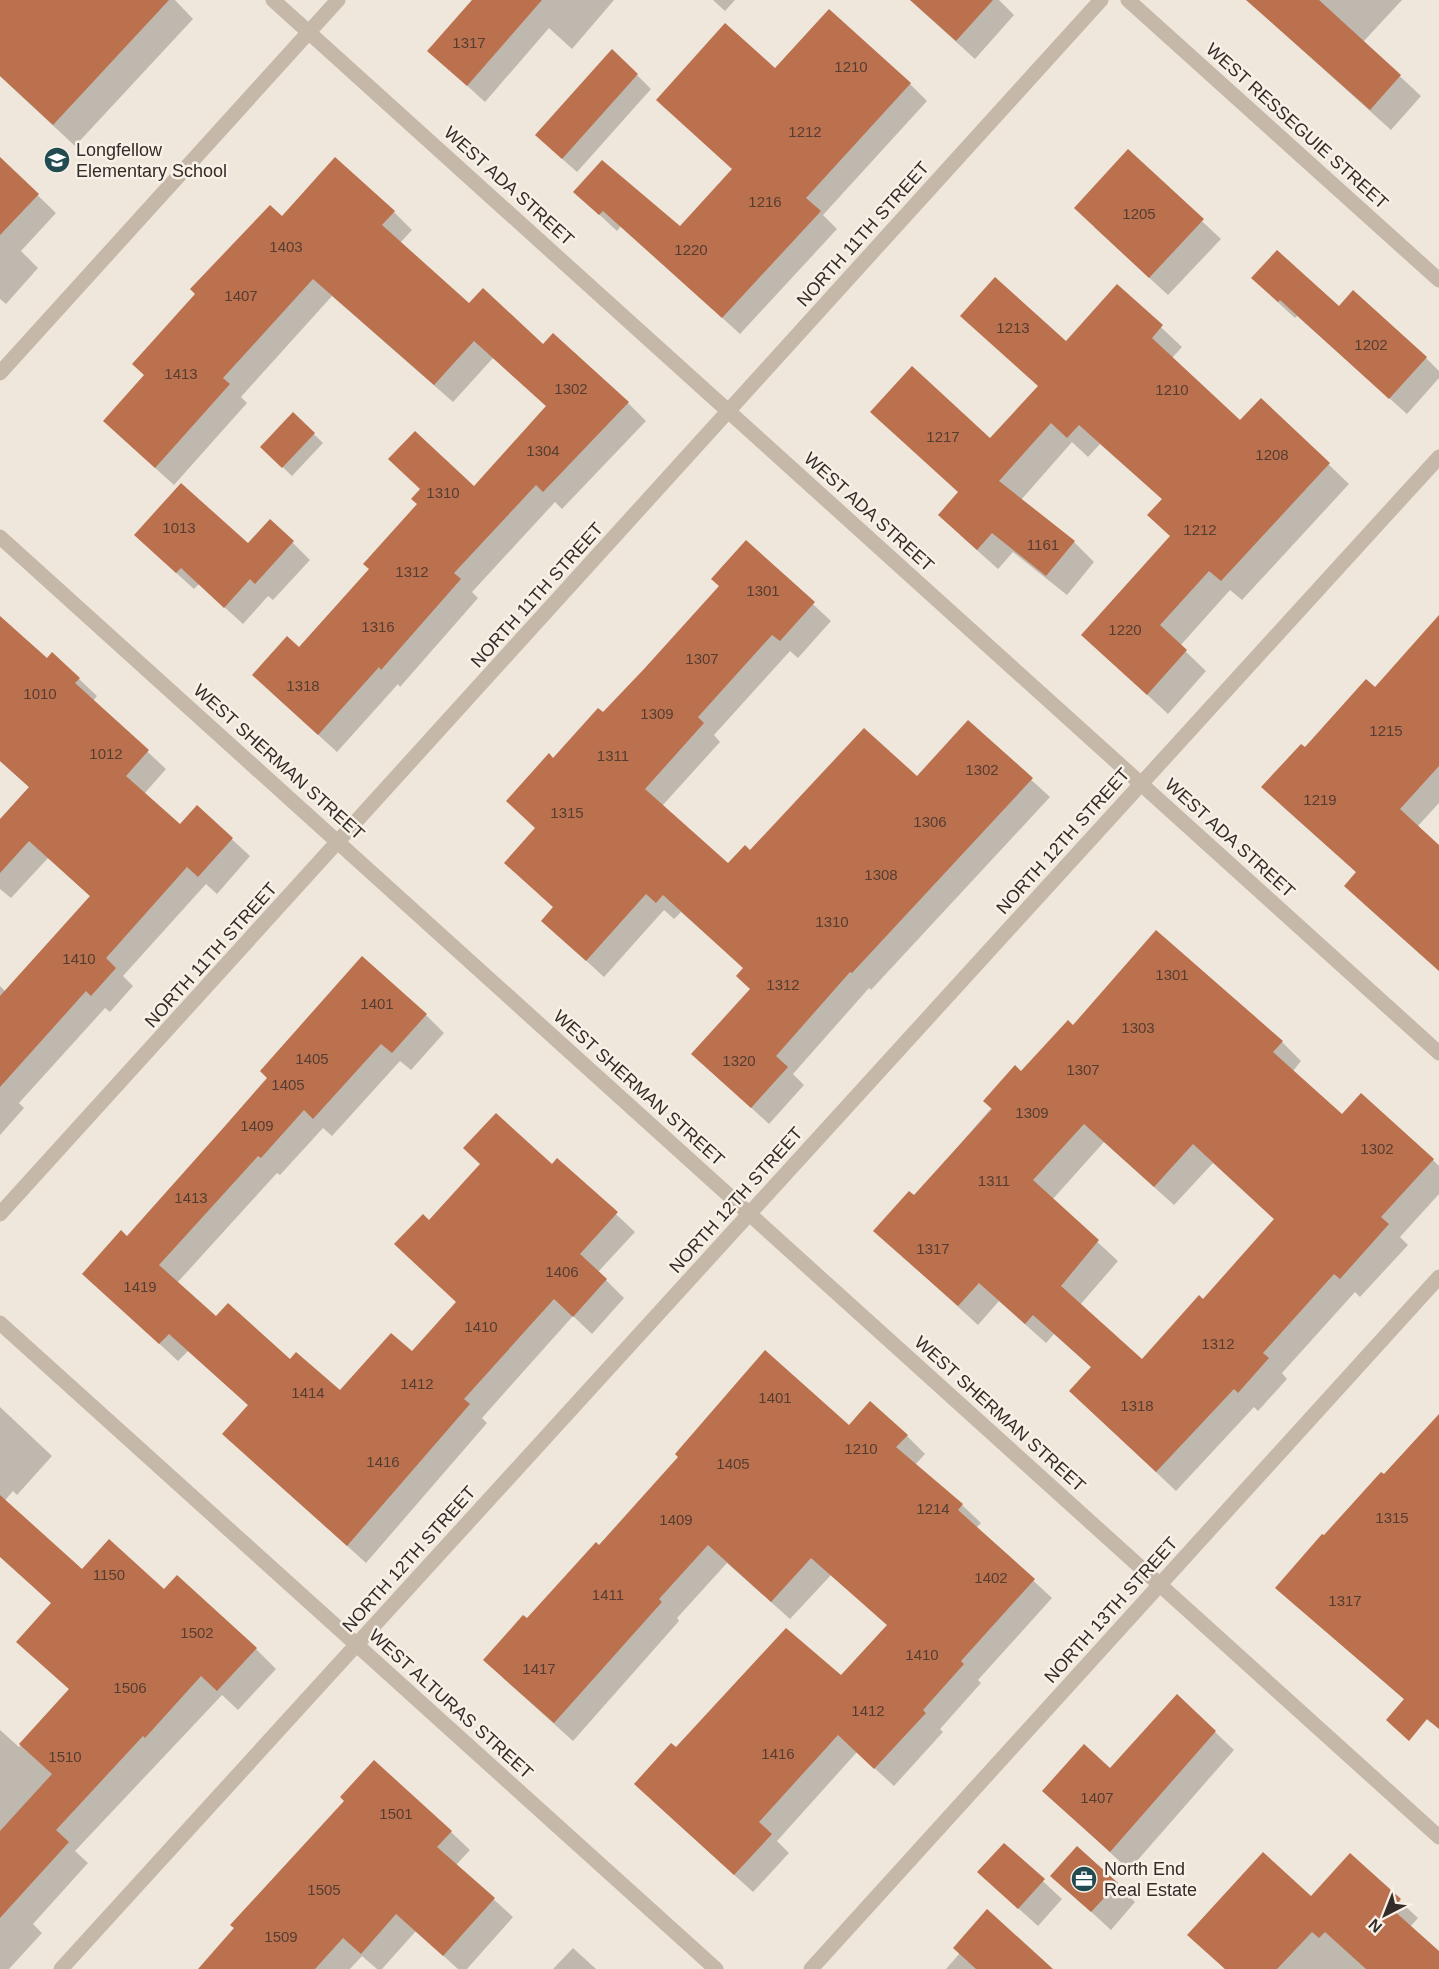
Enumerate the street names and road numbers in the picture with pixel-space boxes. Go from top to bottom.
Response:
street label: WEST RESSEGUIE STREET [1202,39,1392,213]
street label: WEST ADA STREET [440,122,578,250]
street label: NORTH 11TH STREET [793,158,933,310]
street label: WEST ADA STREET [800,448,938,576]
street label: NORTH 11TH STREET [467,519,607,671]
street label: WEST SHERMAN STREET [190,680,368,844]
street label: NORTH 12TH STREET [992,764,1134,918]
street label: WEST ADA STREET [1161,774,1299,902]
street label: NORTH 11TH STREET [141,879,281,1031]
street label: WEST SHERMAN STREET [550,1006,728,1170]
street label: NORTH 12TH STREET [665,1123,807,1277]
street label: WEST SHERMAN STREET [911,1332,1089,1496]
street label: NORTH 12TH STREET [338,1482,480,1636]
street label: NORTH 13TH STREET [1040,1533,1182,1687]
street label: WEST ALTURAS STREET [365,1625,537,1783]

